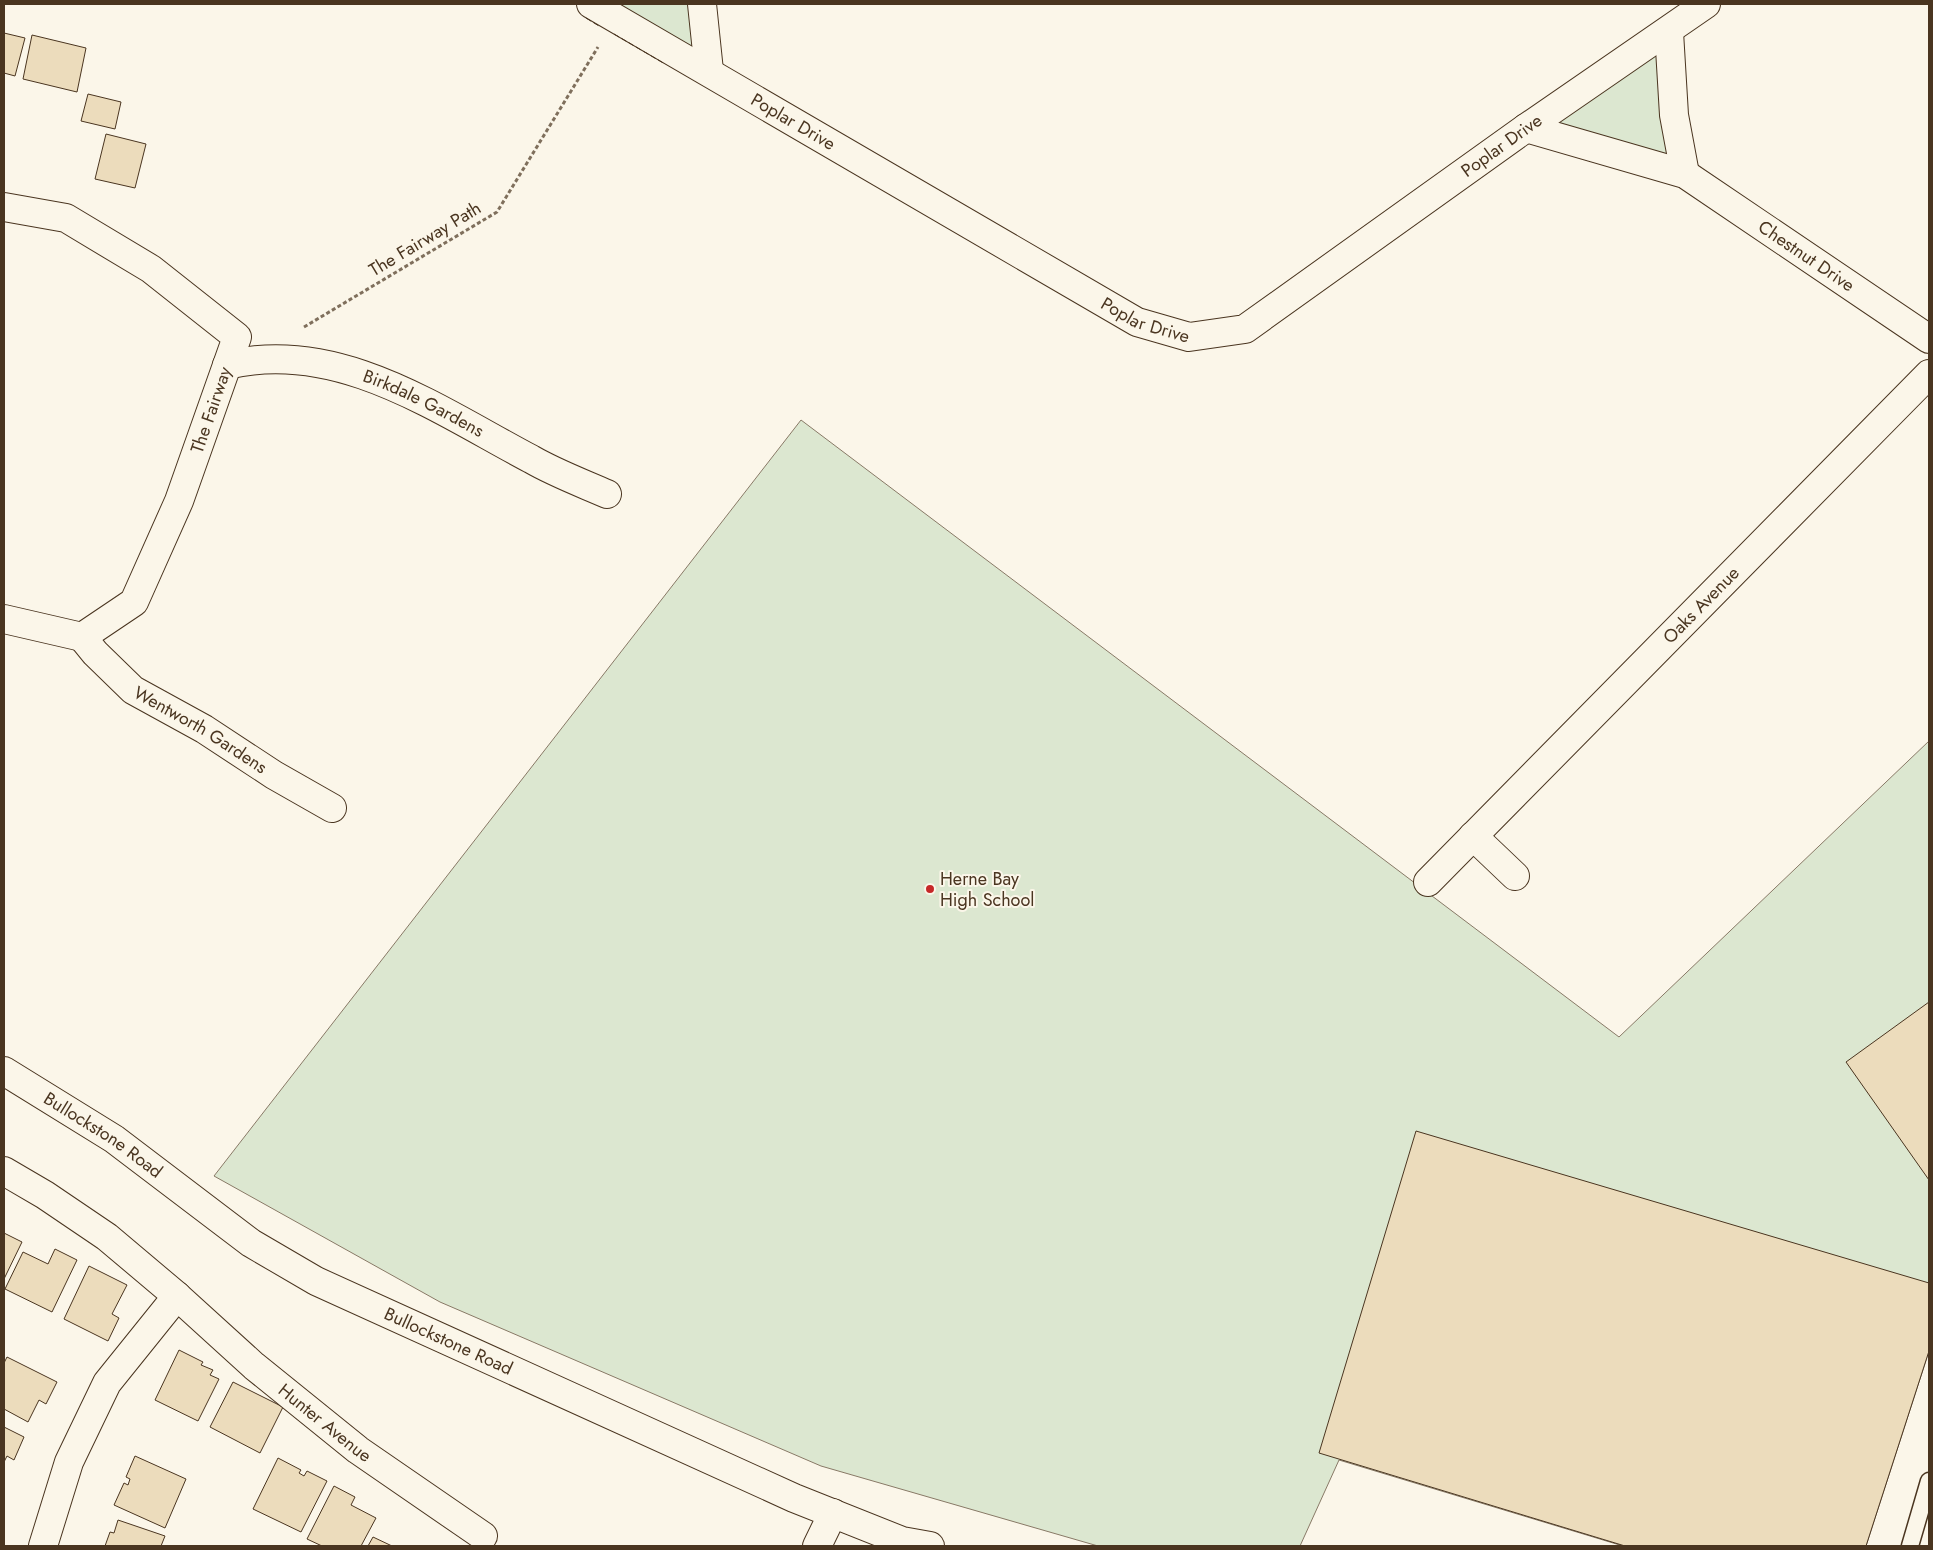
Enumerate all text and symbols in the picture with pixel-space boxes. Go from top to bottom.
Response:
street label: Poplar Drive [746,87,840,157]
street label: Poplar Drive [1456,108,1547,183]
street label: The Fairway Path [364,195,486,283]
street label: Chestnut Drive [1753,214,1860,298]
street label: Poplar Drive [1096,291,1193,349]
street label: The Fairway [184,363,238,457]
street label: Birkdale Gardens [359,363,489,444]
street label: Oaks Avenue [1657,560,1745,650]
street label: Wentworth Gardens [129,680,272,780]
place label: Herne Bay High School [940,866,1034,913]
marker: Herne Bay High School [924,883,936,895]
street label: Bullockstone Road [39,1086,168,1184]
street label: Bullockstone Road [380,1301,517,1382]
street label: Hunter Avenue [273,1378,377,1469]

